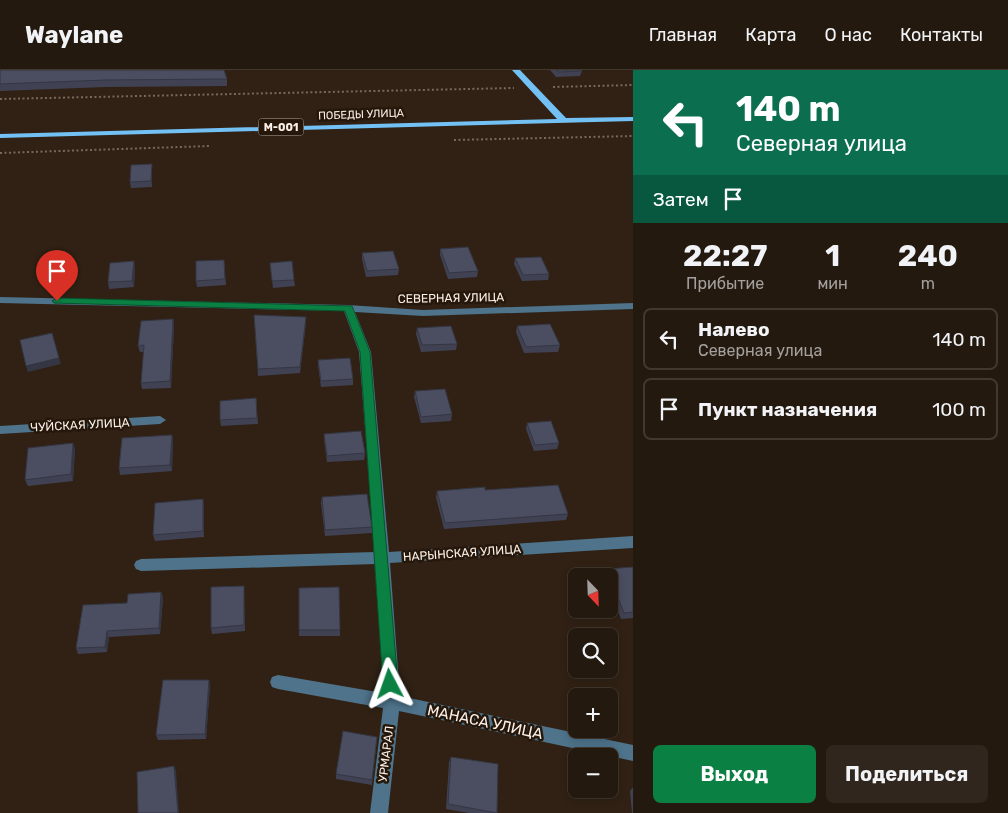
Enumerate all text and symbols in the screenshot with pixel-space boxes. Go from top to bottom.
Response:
text: Waylane [25,21,123,49]
text: Главная [649,24,717,46]
text: Карта [745,24,797,46]
text: О нас [825,24,872,46]
text: Контакты [900,24,983,46]
text: 140 m [736,88,841,130]
icon: left [653,90,718,155]
street label: ПОБЕДЫ УЛИЦА [318,106,405,122]
road number: М-001 [258,118,304,136]
text: Северная улица [736,130,907,157]
icon: arrive [719,185,747,213]
text: Затем [653,188,709,211]
text: 22:27 [683,238,767,274]
text: 1 [825,238,840,274]
text: 240 [898,238,958,274]
pin [36,250,78,301]
icon: arrive [43,257,71,285]
text: Прибытие [686,274,764,293]
text: мин [817,274,848,293]
text: m [921,274,935,293]
street label: СЕВЕРНАЯ УЛИЦА [398,290,504,306]
text: Налево [698,318,770,341]
icon: left [655,325,683,353]
text: 140 m [932,328,986,351]
text: Северная улица [698,341,822,360]
icon: arrive [655,395,683,423]
text: Пункт назначения [698,398,877,421]
text: 100 m [932,398,986,421]
street label: ЧУЙСКАЯ УЛИЦА [30,415,130,435]
street label: НАРЫНСКАЯ УЛИЦА [403,542,521,564]
north arrow [568,568,618,618]
map controls [568,568,618,798]
button: search [568,628,618,678]
position arrow [363,657,415,709]
button: + [568,688,618,738]
street label: МАНАСА УЛИЦА [426,701,544,743]
street label: УРМАРАЛ [376,725,396,783]
button: Выход [653,745,816,803]
button: Поделиться [826,745,988,803]
button: − [568,748,618,798]

